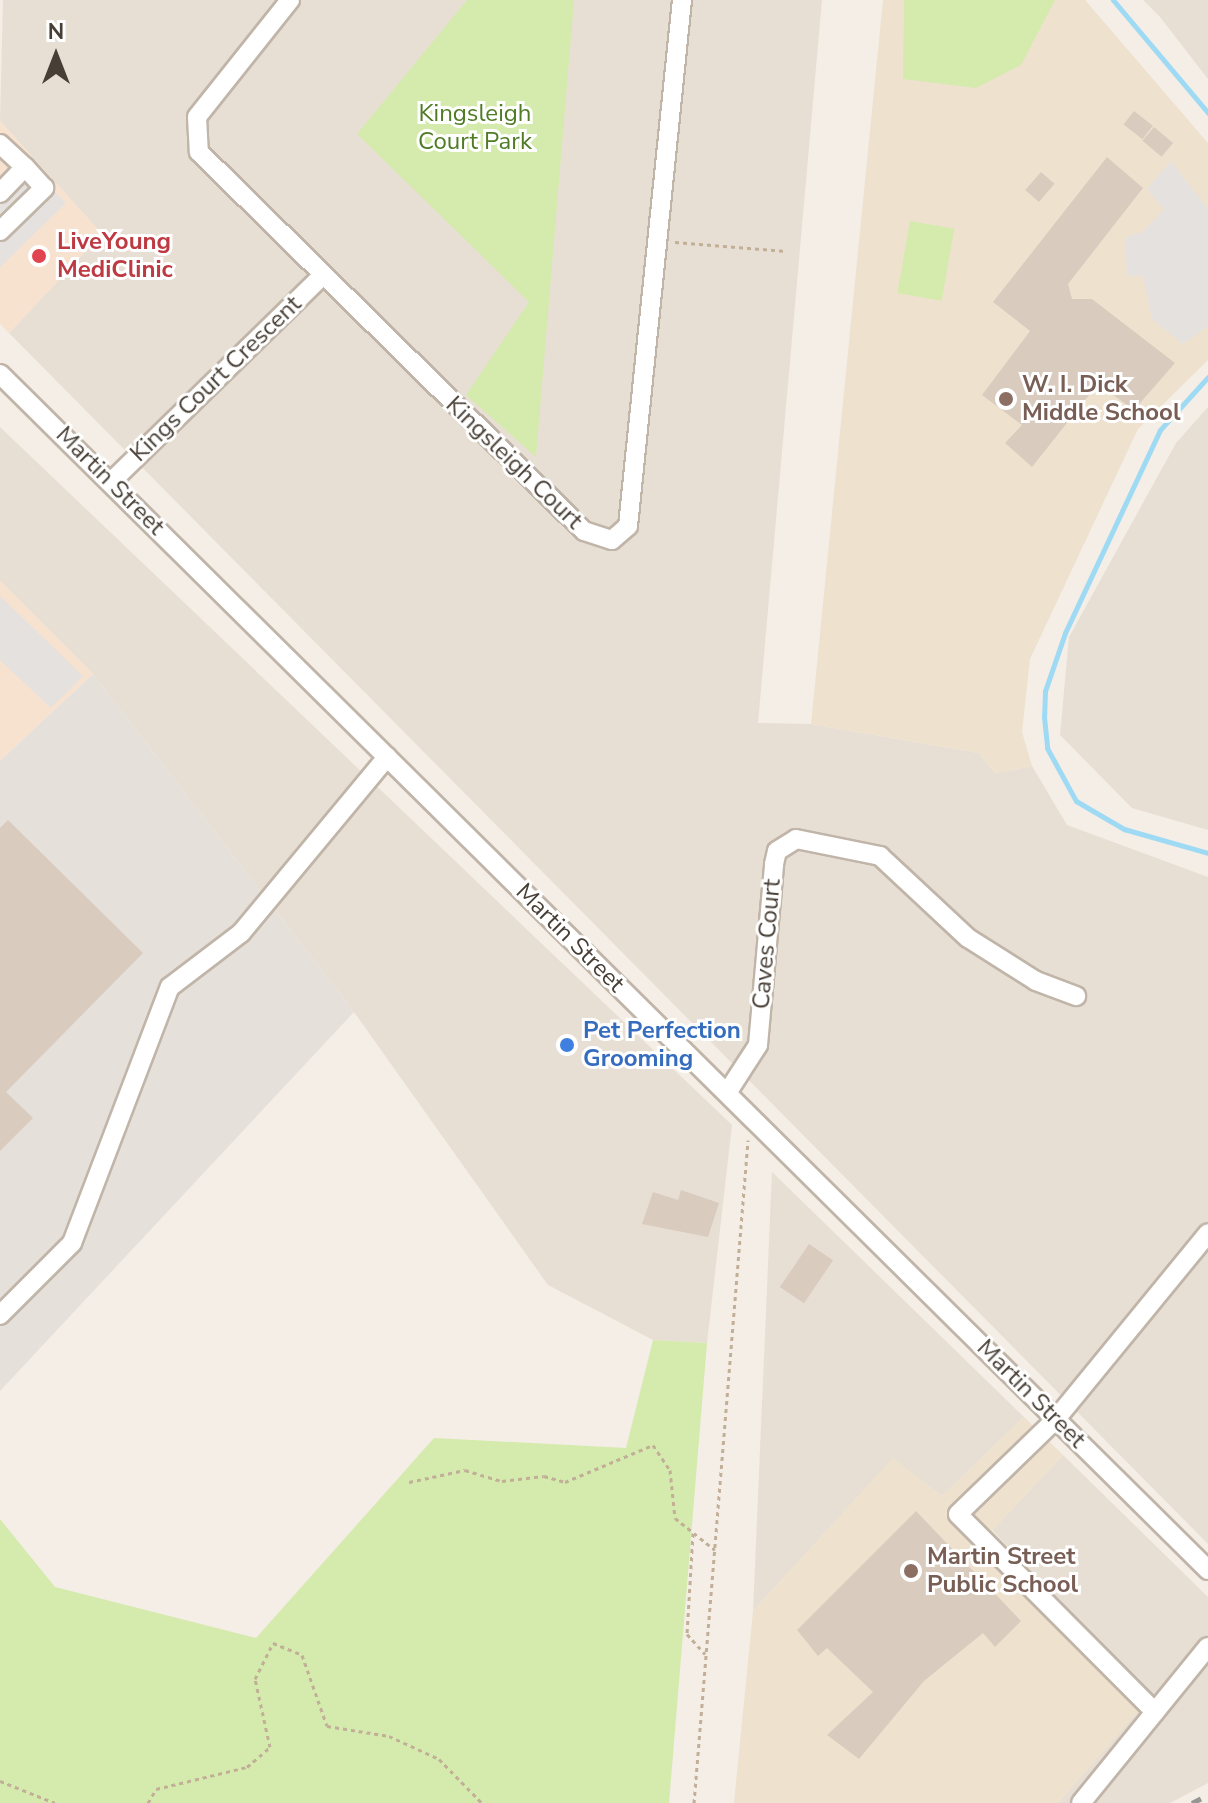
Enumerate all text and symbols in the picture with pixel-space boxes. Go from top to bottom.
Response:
north arrow [16,16,96,96]
text: N [48,17,64,47]
park label: Kingsleigh Court Park [418,100,532,156]
place label: LiveYoung MediClinic [57,228,173,284]
marker: LiveYoung MediClinic [28,245,50,267]
street label: Kings Court Crescent [125,290,307,468]
place label: W. I. Dick Middle School [1022,371,1181,427]
marker: W. I. Dick Middle School [997,390,1015,408]
street label: Kingsleigh Court [440,391,588,535]
street label: Martin Street [50,421,170,541]
street label: Martin Street [510,878,630,998]
street label: Caves Court [747,878,787,1010]
place label: Pet Perfection Grooming [583,1017,741,1073]
marker: Pet Perfection Grooming [558,1036,576,1054]
street label: Martin Street [971,1334,1091,1454]
place label: Martin Street Public School [927,1543,1078,1599]
marker: Martin Street Public School [902,1562,920,1580]

